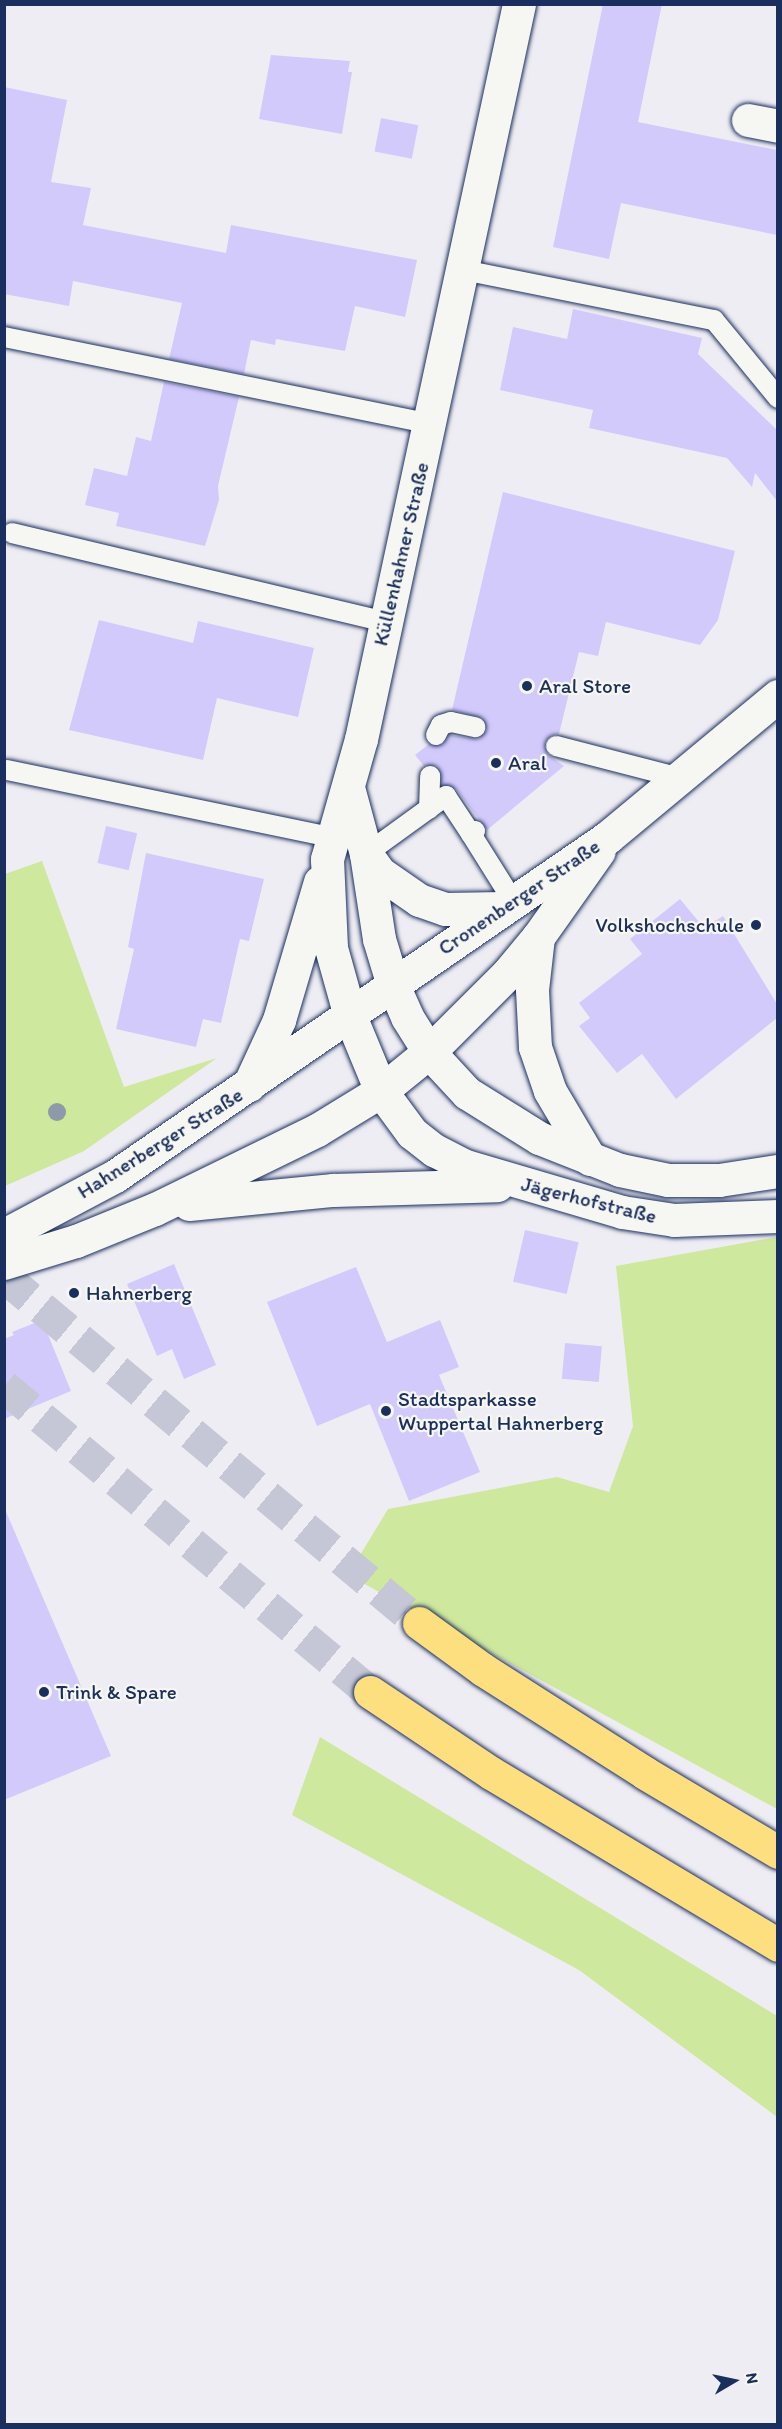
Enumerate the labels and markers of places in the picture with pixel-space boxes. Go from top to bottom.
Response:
place label: Aral Store [539,673,631,699]
marker: Aral Store [520,679,534,693]
place label: Aral [508,750,547,776]
marker: Aral [489,756,503,770]
place label: Volkshochschule [595,912,744,938]
marker: Volkshochschule [749,918,763,932]
place label: Hahnerberg [86,1280,192,1306]
marker: Hahnerberg [67,1286,81,1300]
place label: Stadtsparkasse Wuppertal Hahnerberg [398,1386,603,1436]
marker: Stadtsparkasse Wuppertal Hahnerberg [379,1404,393,1418]
place label: Trink & Spare [56,1679,177,1705]
marker: Trink & Spare [37,1685,51,1699]

